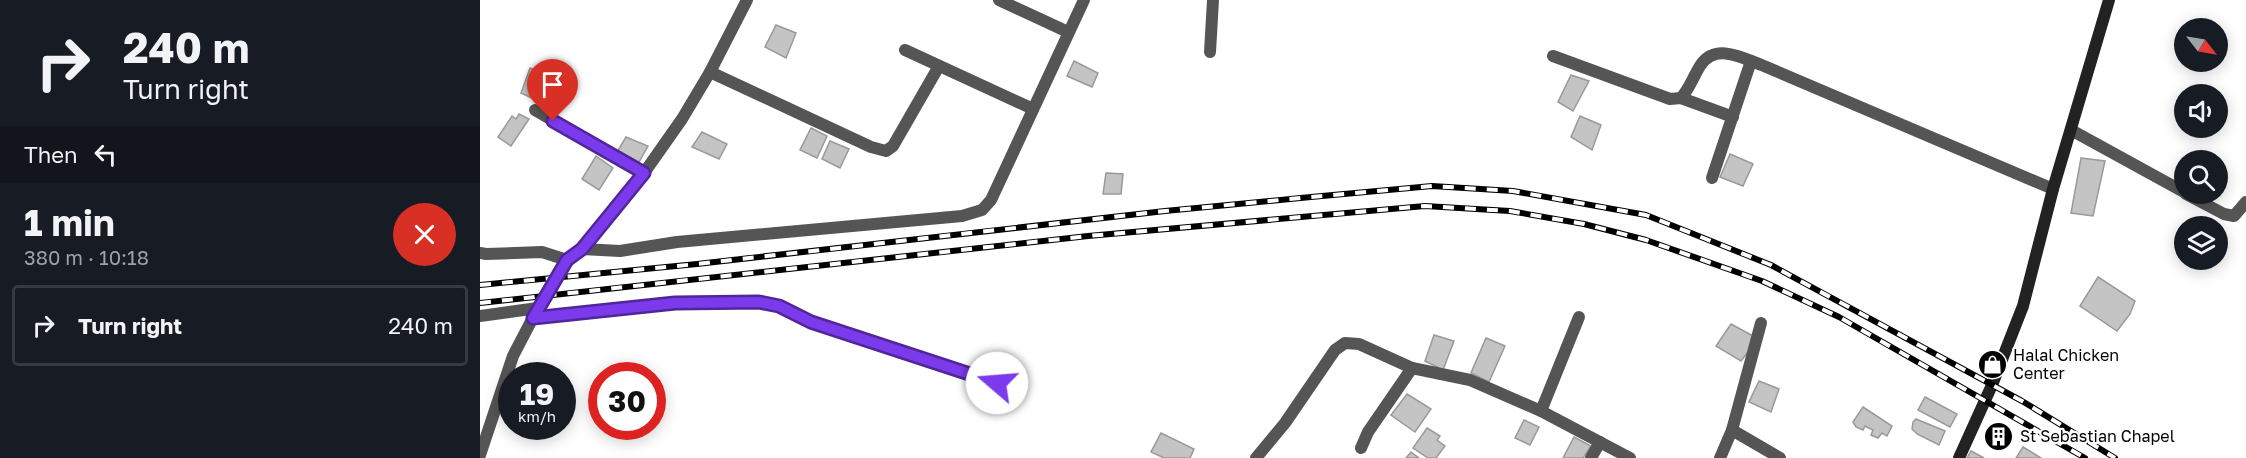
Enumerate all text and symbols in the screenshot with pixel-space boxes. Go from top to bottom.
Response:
north arrow [2174,18,2228,72]
map controls [2174,18,2228,270]
text: 240 m [123,22,249,72]
icon: right [24,24,102,102]
pin [527,59,578,121]
icon: arrive [536,68,569,101]
text: Turn right [123,73,249,105]
button: sound [2174,84,2228,138]
icon: left [89,138,122,171]
text: Then [24,141,77,168]
button: search [2174,150,2228,204]
text: 1 min [24,201,115,244]
button: close [393,203,456,266]
button: layers [2174,216,2228,270]
text: 380 m · 10:18 [24,245,149,269]
icon: right [27,309,60,342]
text: Turn right [78,312,182,339]
text: 240 m [388,312,453,339]
place label: Halal Chicken Center [2013,345,2119,383]
shop icon: Halal Chicken Center [1976,348,2008,380]
position arrow [965,351,1029,415]
speed limit sign: 30 [588,362,666,440]
text: 19 [520,376,554,412]
text: km/h [518,407,556,425]
building icon: St Sebastian Chapel [1983,420,2015,452]
place label: St Sebastian Chapel [2020,426,2175,446]

